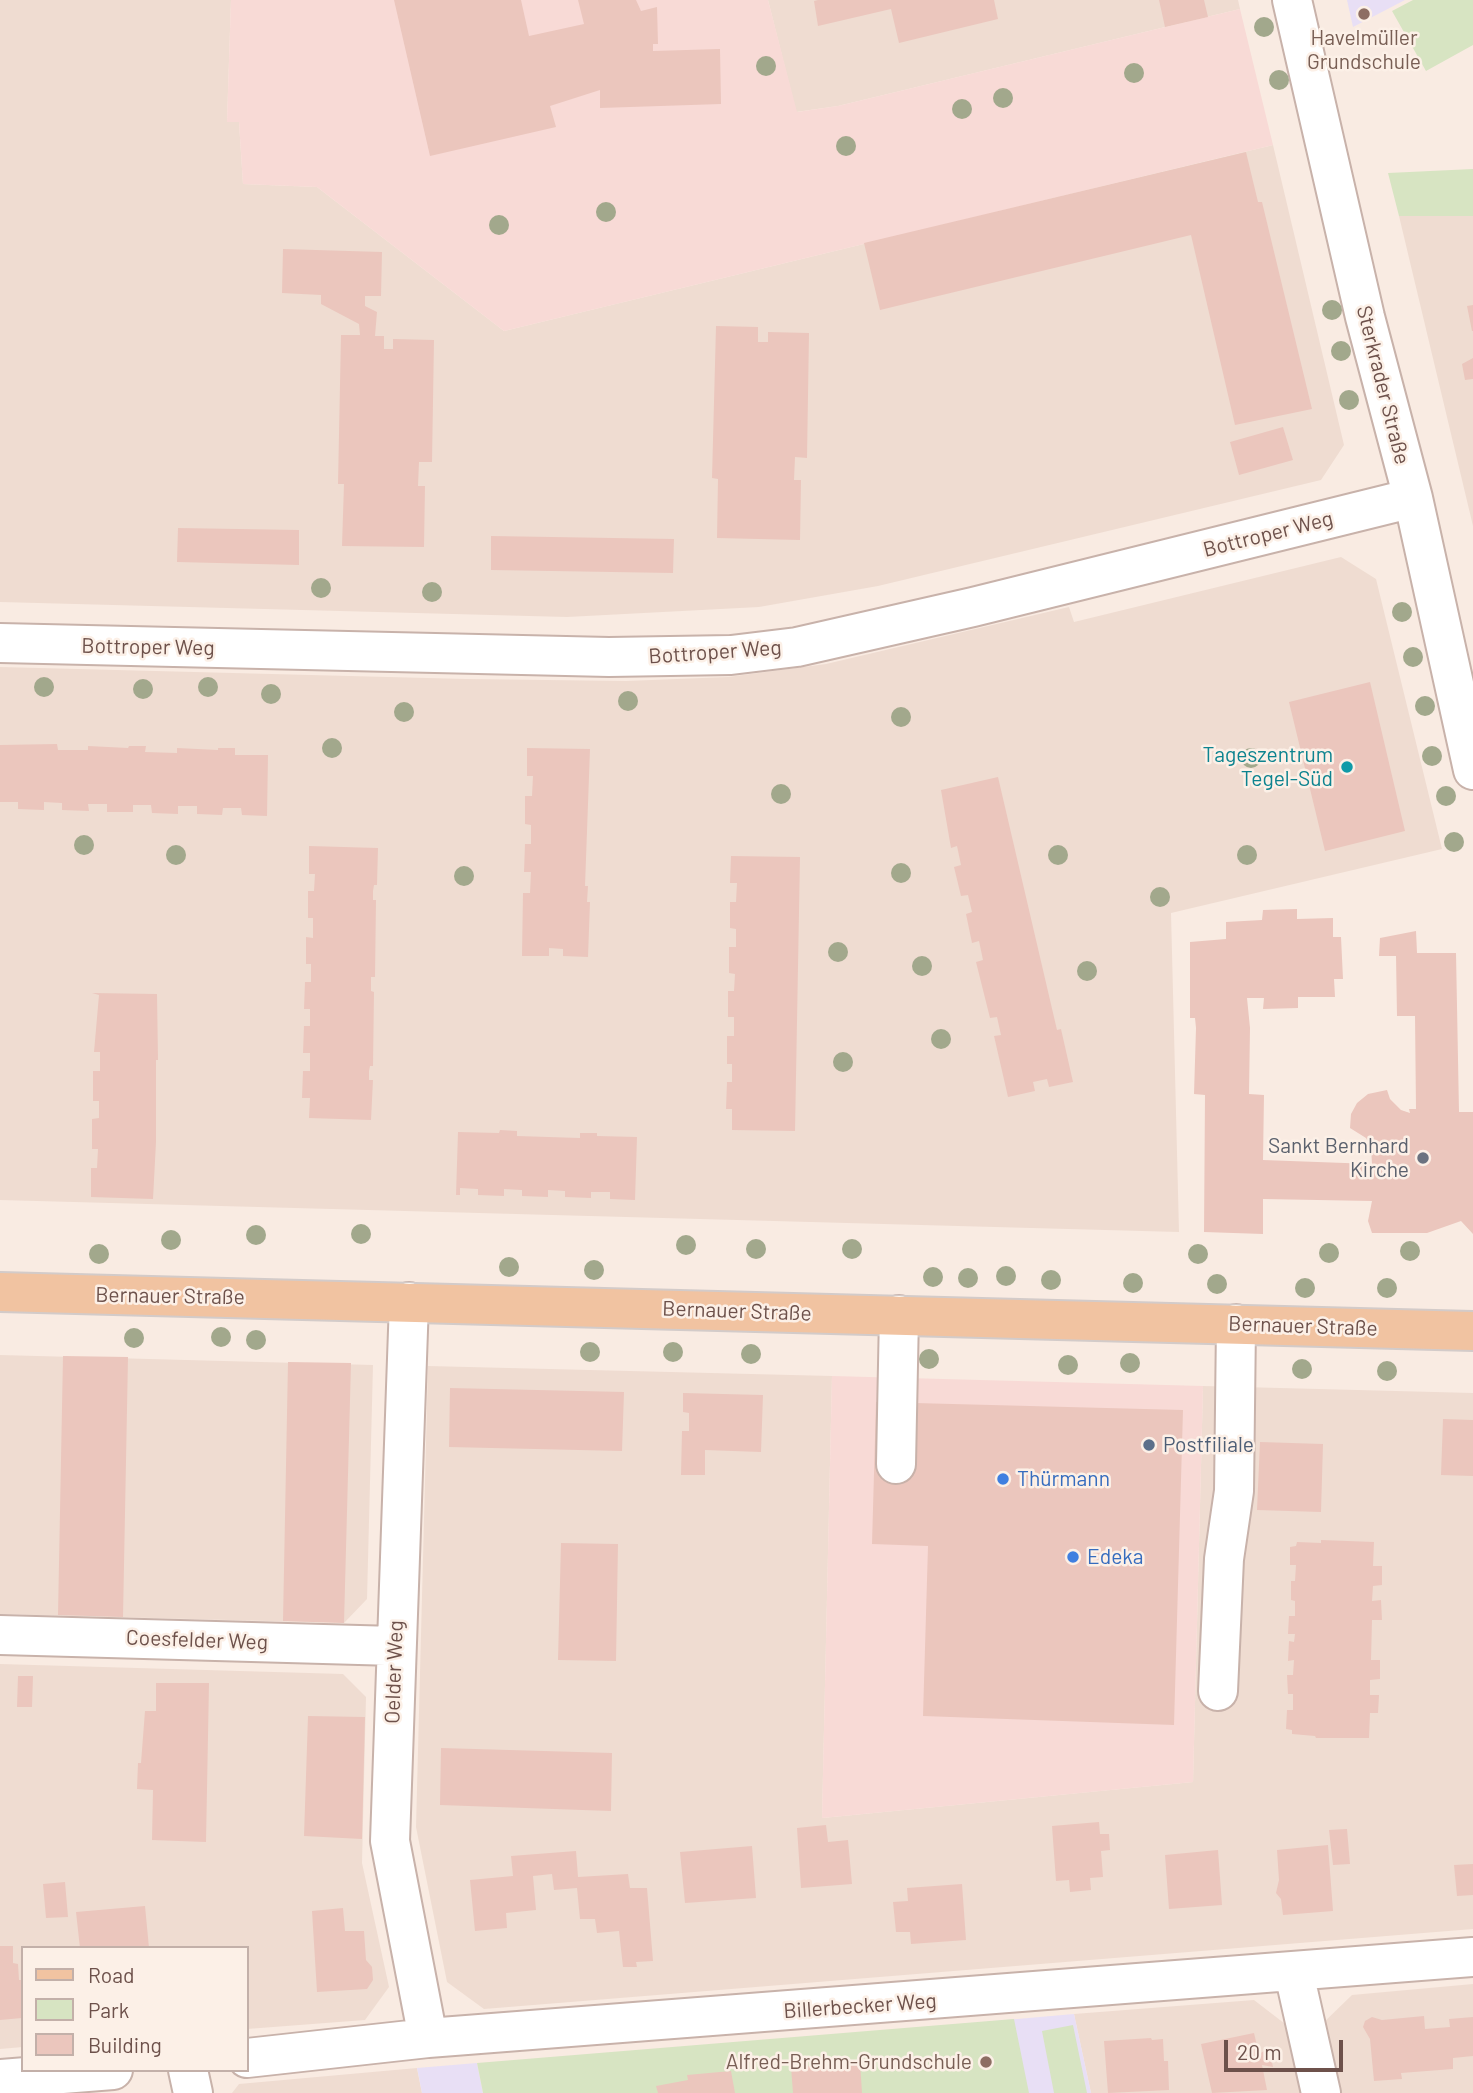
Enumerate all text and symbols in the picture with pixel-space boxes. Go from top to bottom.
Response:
marker: Havelmüller Grundschule [1356,6,1372,22]
place label: Havelmüller Grundschule [1307,25,1421,75]
street label: Sterkrader Straße [1351,303,1415,467]
street label: Bottroper Weg [1200,506,1336,562]
street label: Bottroper Weg [81,633,215,661]
street label: Bottroper Weg [648,635,782,669]
place label: Tageszentrum Tegel-Süd [1203,742,1333,792]
marker: Tageszentrum Tegel-Süd [1339,759,1355,775]
place label: Sankt Bernhard Kirche [1268,1133,1409,1183]
marker: Sankt Bernhard Kirche [1415,1150,1431,1166]
street label: Bernauer Straße [95,1282,245,1310]
street label: Bernauer Straße [662,1296,812,1326]
street label: Bernauer Straße [1228,1311,1378,1341]
place label: Postfiliale [1163,1432,1254,1458]
marker: Postfiliale [1141,1437,1157,1453]
place label: Thürmann [1017,1466,1110,1492]
marker: Thürmann [995,1471,1011,1487]
place label: Edeka [1087,1544,1143,1570]
marker: Edeka [1065,1549,1081,1565]
street label: Oelder Weg [380,1620,408,1724]
street label: Coesfelder Weg [126,1625,268,1655]
legend [21,1946,248,2072]
text: Road [88,1962,134,1987]
street label: Billerbecker Weg [783,1988,937,2024]
text: Park [88,1997,129,2022]
scale bar [1228,2026,1347,2070]
text: Building [88,2032,162,2057]
text: 20 m [1237,2039,1282,2064]
place label: Alfred-Brehm-Grundschule [726,2049,972,2075]
marker: Alfred-Brehm-Grundschule [978,2054,994,2070]

